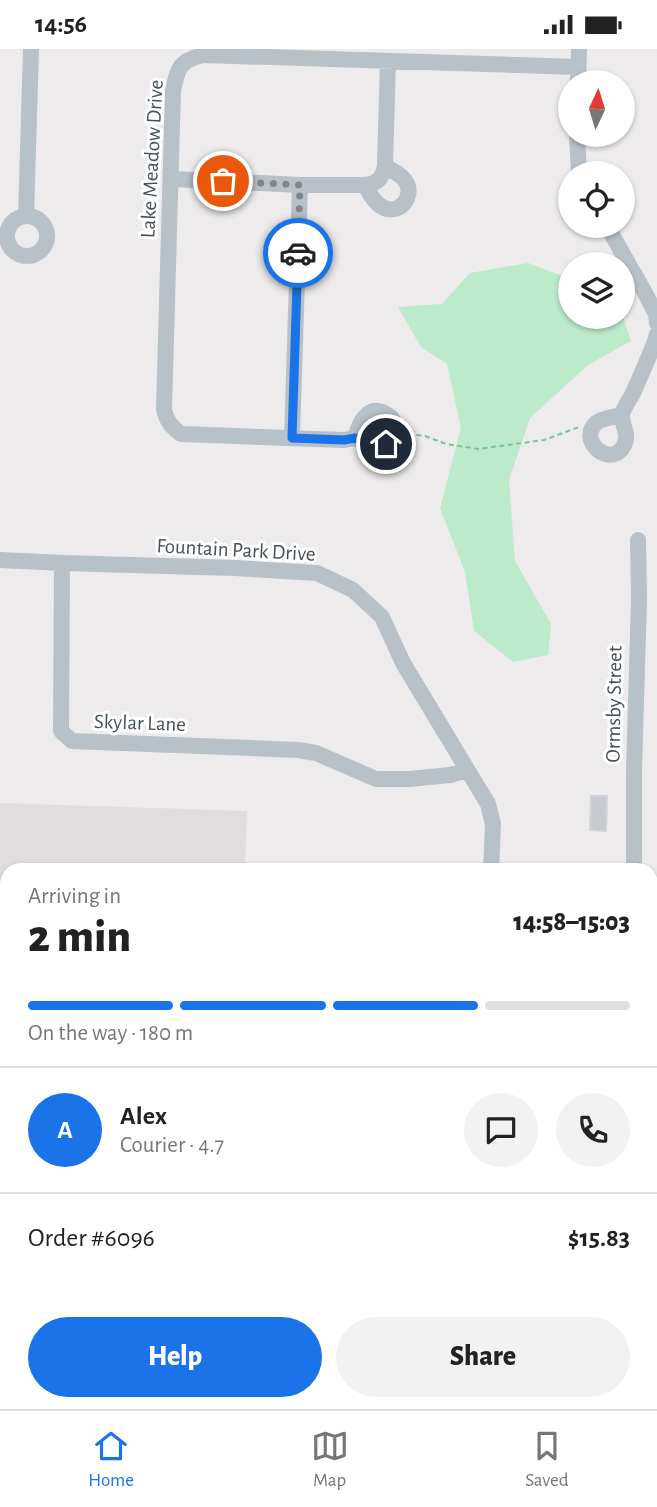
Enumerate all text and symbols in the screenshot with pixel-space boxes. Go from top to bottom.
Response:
text: 14:56 [35,11,87,37]
north arrow [558,70,635,147]
map controls [558,70,635,329]
street label: Lake Meadow Drive [137,79,167,239]
pin [193,151,253,211]
button: locate [558,161,635,238]
icon: bag [204,162,242,200]
courier [263,218,333,288]
icon: car [279,234,317,272]
button: layers [558,252,635,329]
pin [356,414,416,474]
icon: home [367,425,405,463]
street label: Fountain Park Drive [156,535,316,565]
street label: Ormsby Street [602,645,626,763]
street label: Skylar Lane [94,711,186,735]
text: Arriving in [28,885,121,908]
text: 14:58–15:03 [513,909,630,935]
text: 2 min [28,914,131,960]
text: On the way · 180 m [28,1022,193,1045]
button: chat [464,1093,538,1167]
button: phone [556,1093,630,1167]
text: Alex [120,1103,167,1129]
text: A [57,1117,73,1143]
text: Courier · 4.7 [120,1134,224,1157]
text: Order #6096 [28,1225,155,1251]
text: $15.83 [568,1225,630,1251]
button: Help [28,1317,322,1397]
button: Share [336,1317,630,1397]
tab: Home [88,1427,134,1492]
tab: Map [311,1427,349,1492]
tab: Saved [525,1427,569,1492]

